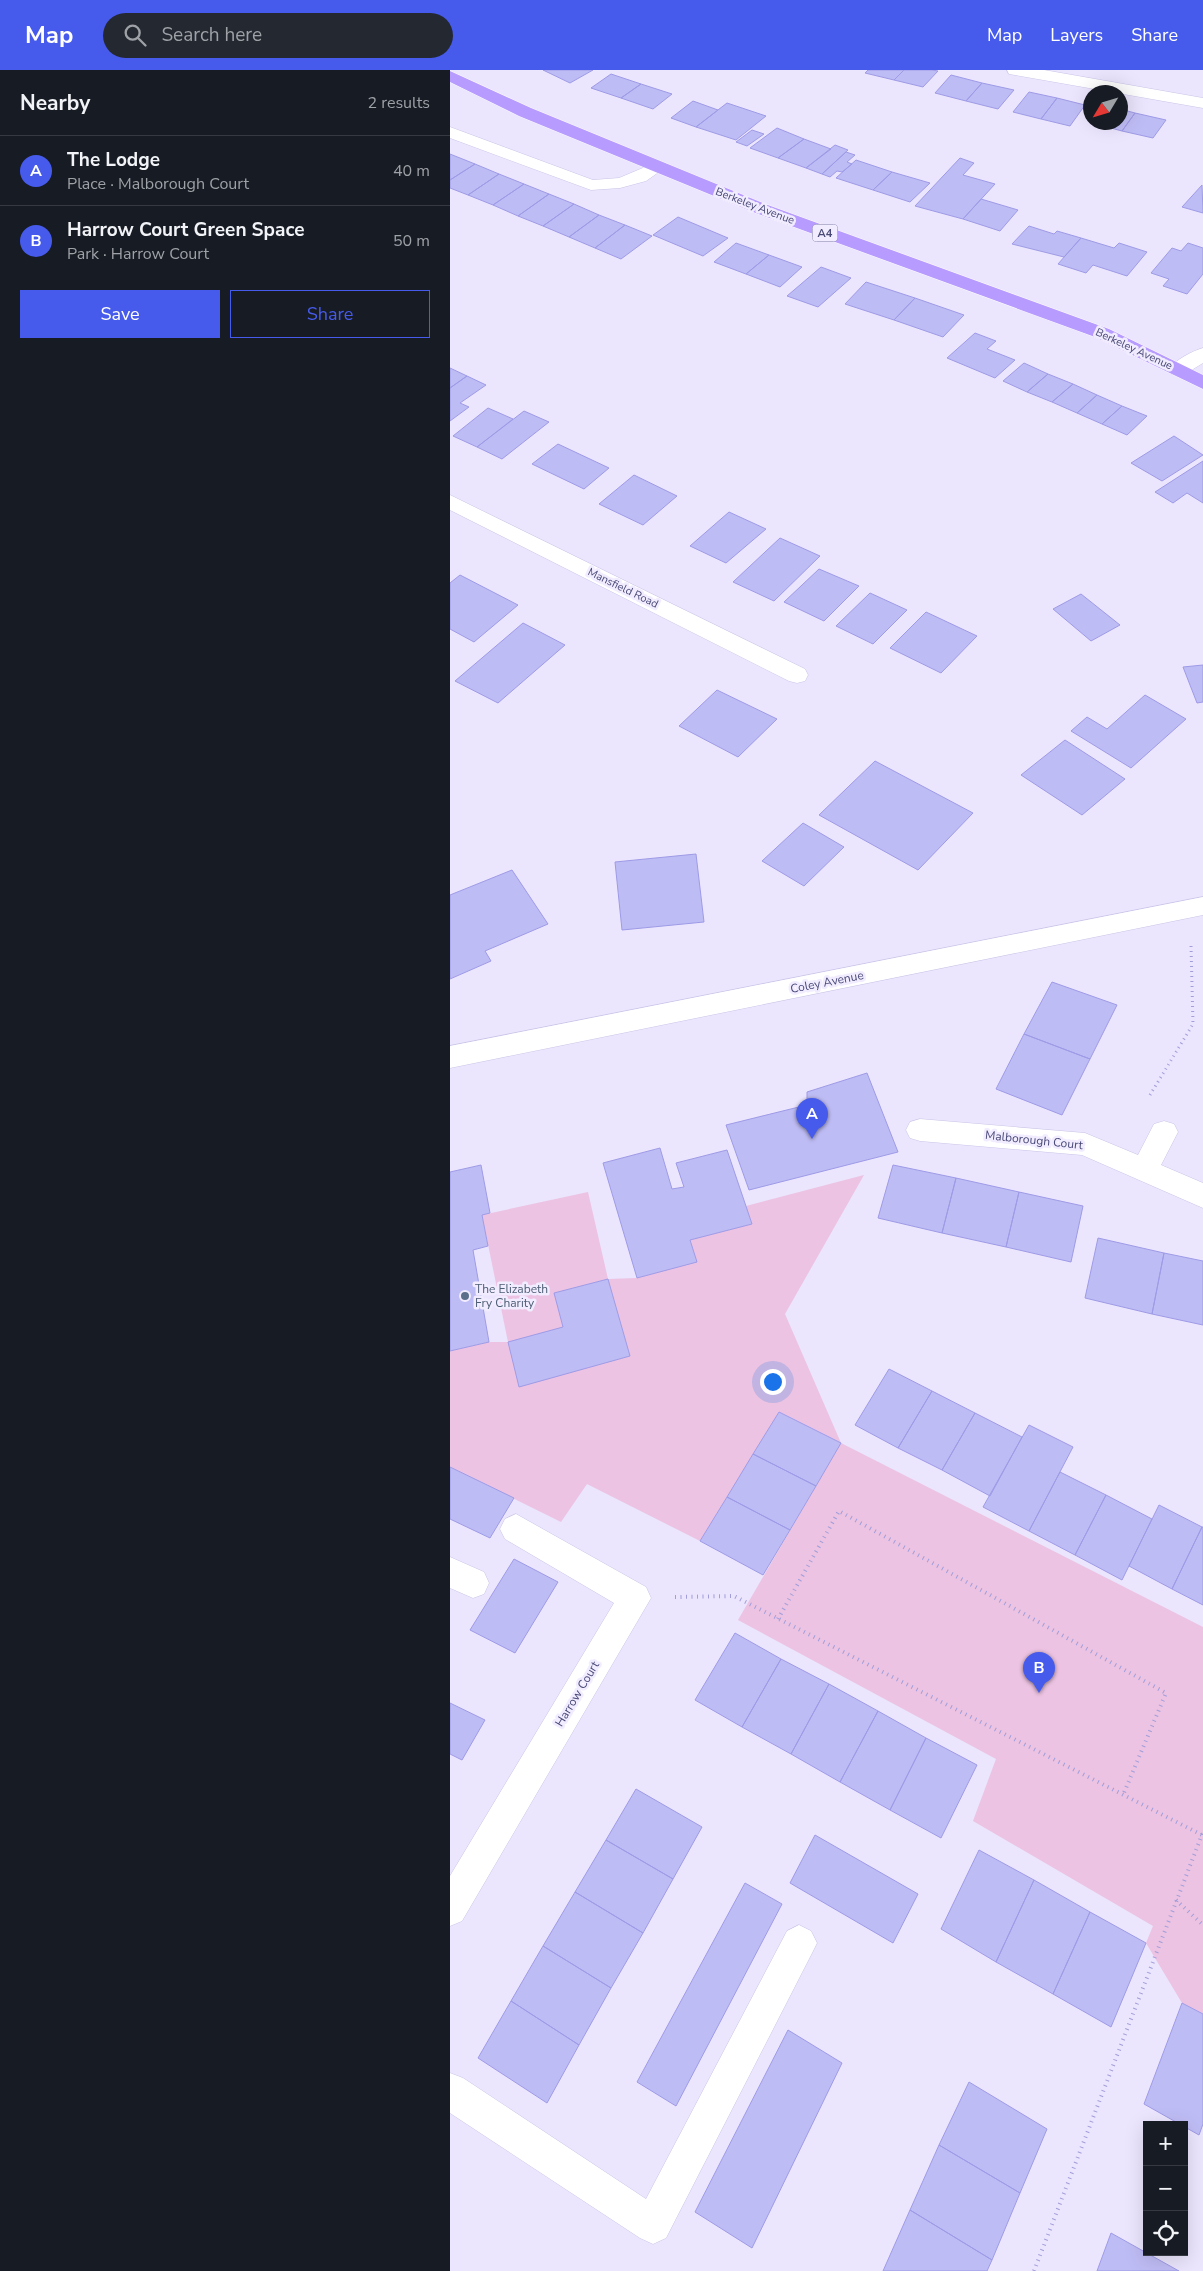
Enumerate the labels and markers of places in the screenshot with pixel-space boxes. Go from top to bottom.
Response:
pin: A [796,1098,828,1139]
place label: The Elizabeth Fry Charity [475,1281,548,1311]
marker: The Elizabeth Fry Charity [459,1290,471,1302]
pin: B [1023,1652,1055,1693]

